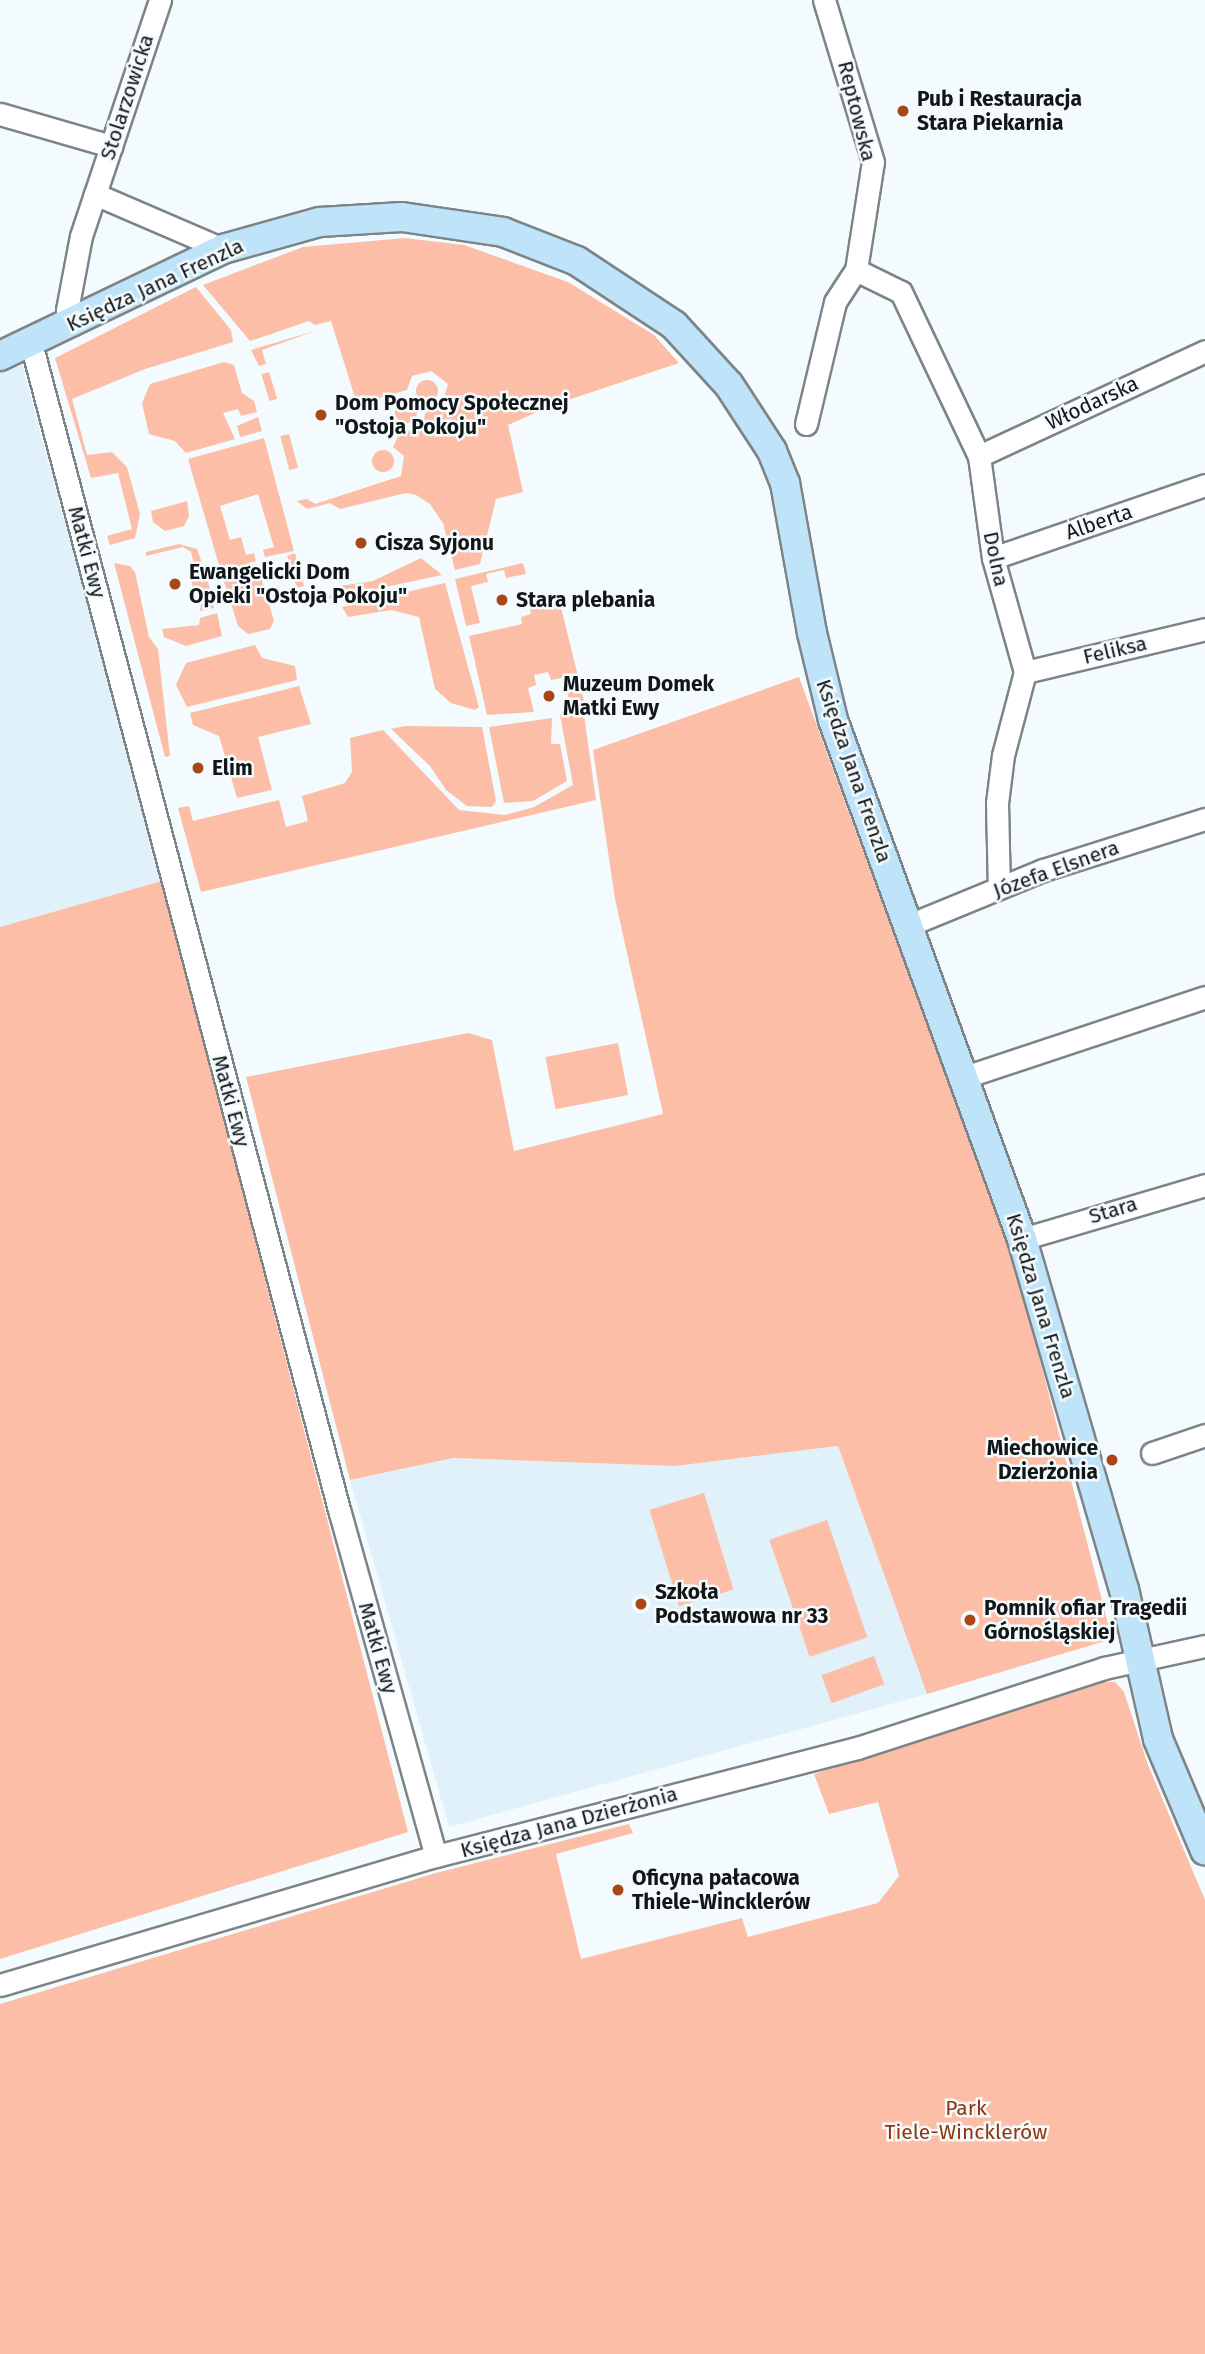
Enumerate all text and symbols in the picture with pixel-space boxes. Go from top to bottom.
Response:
street label: Stolarzowicka [95,31,159,163]
street label: Reptowska [832,58,882,164]
place label: Pub i Restauracja Stara Piekarnia [917,86,1082,136]
marker: Pub i Restauracja Stara Piekarnia [895,103,911,119]
street label: Księdza Jana Frenzla [62,233,248,337]
street label: Włodarska [1042,371,1142,435]
place label: Dom Pomocy Społecznej "Ostoja Pokoju" [335,390,569,440]
marker: Dom Pomocy Społecznej "Ostoja Pokoju" [313,407,329,423]
street label: Alberta [1062,499,1136,545]
street label: Matki Ewy [63,503,111,601]
street label: Dolna [978,529,1014,589]
place label: Cisza Syjonu [375,530,494,556]
marker: Cisza Syjonu [353,535,369,551]
place label: Ewangelicki Dom Opieki "Ostoja Pokoju" [189,559,407,609]
marker: Ewangelicki Dom Opieki "Ostoja Pokoju" [167,576,183,592]
place label: Stara plebania [516,587,655,613]
marker: Stara plebania [494,592,510,608]
street label: Feliksa [1081,630,1149,670]
place label: Muzeum Domek Matki Ewy [563,671,714,721]
street label: Księdza Jana Frenzla [811,676,897,866]
marker: Muzeum Domek Matki Ewy [541,688,557,704]
place label: Elim [212,755,253,781]
marker: Elim [190,760,206,776]
street label: Józefa Elsnera [990,835,1122,903]
street label: Matki Ewy [207,1052,255,1150]
street label: Stara [1086,1191,1140,1229]
street label: Księdza Jana Frenzla [1001,1210,1081,1402]
place label: Miechowice Dzierżonia [987,1435,1098,1485]
marker: Miechowice Dzierżonia [1104,1452,1120,1468]
place label: Szkoła Podstawowa nr 33 [655,1579,829,1629]
place label: Pomnik ofiar Tragedii Górnośląskiej [984,1595,1187,1645]
marker: Szkoła Podstawowa nr 33 [633,1596,649,1612]
street label: Matki Ewy [353,1599,403,1697]
marker: Pomnik ofiar Tragedii Górnośląskiej [962,1612,978,1628]
street label: Księdza Jana Dzierżonia [458,1781,680,1863]
place label: Oficyna pałacowa Thiele-Wincklerów [632,1865,810,1915]
marker: Oficyna pałacowa Thiele-Wincklerów [610,1882,626,1898]
park label: Park Tiele-Wincklerów [885,2095,1047,2145]

